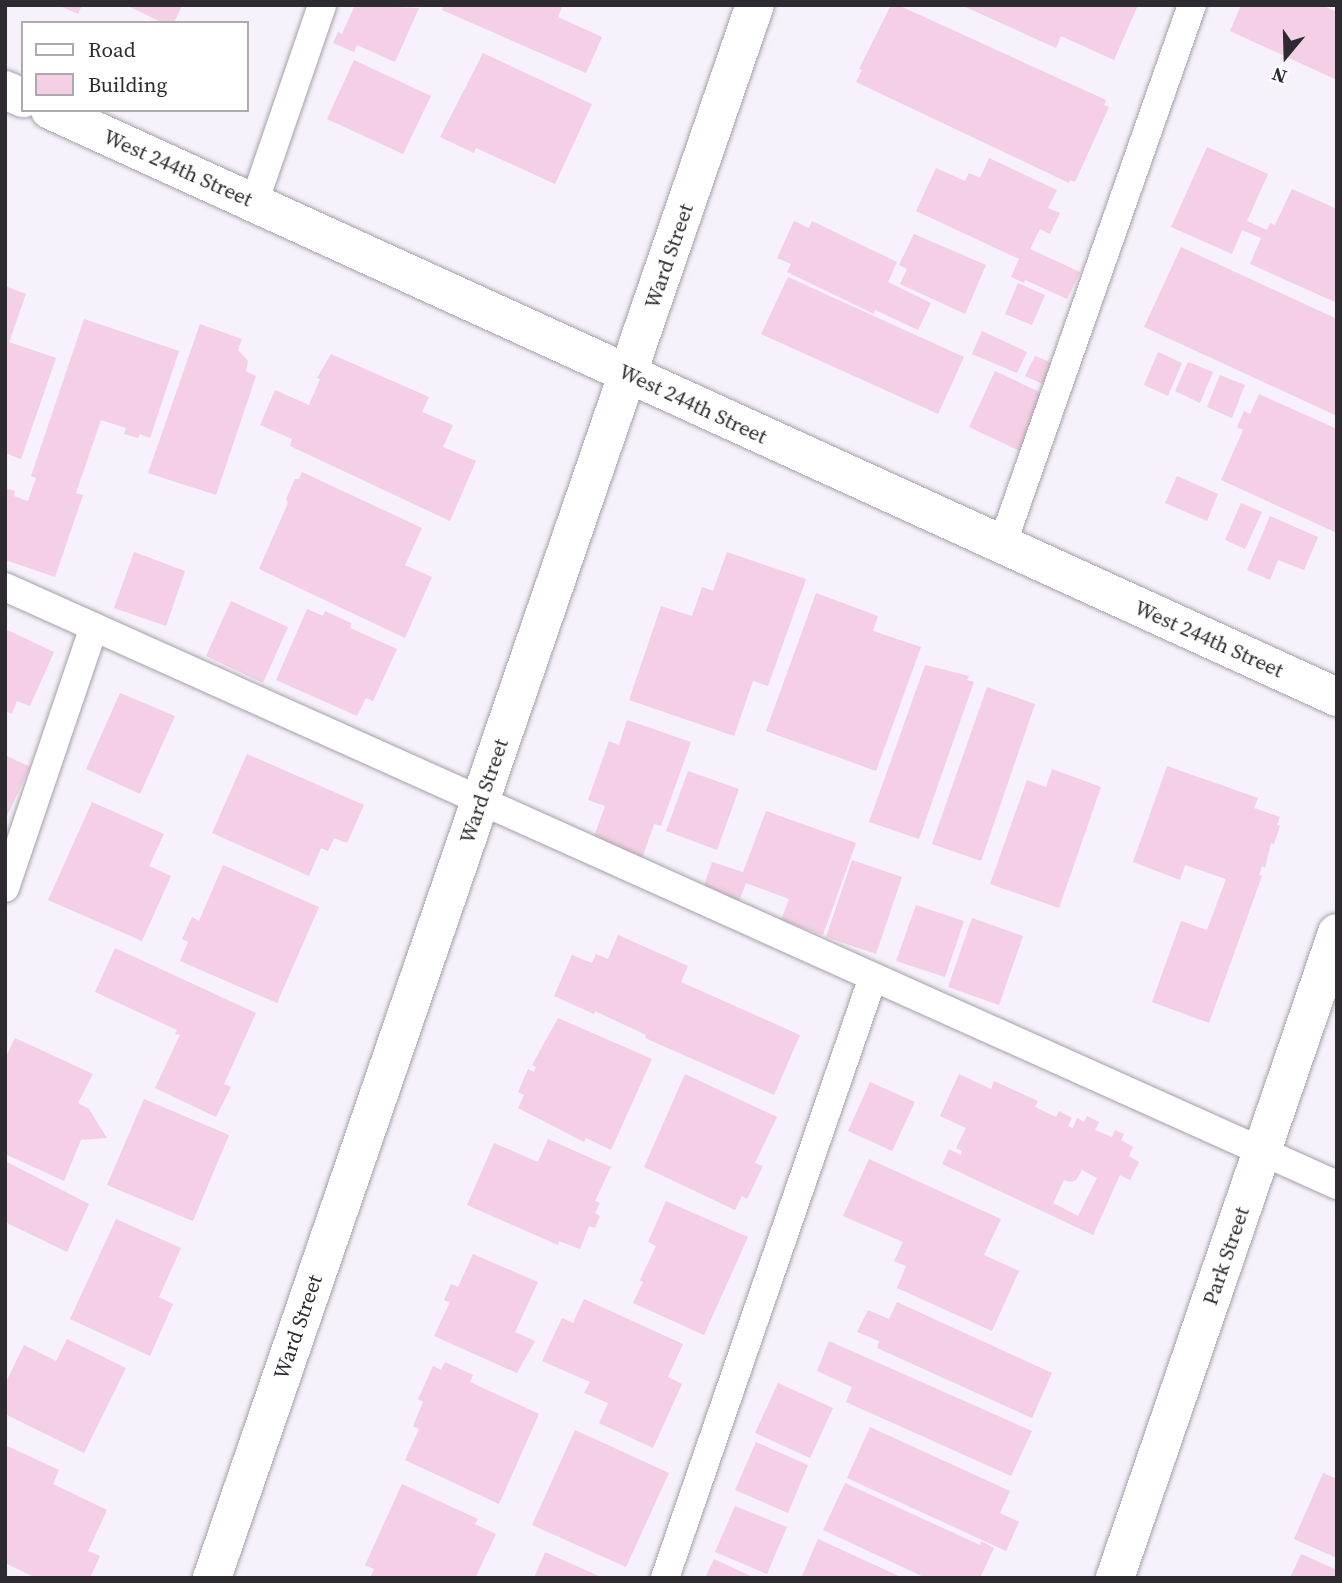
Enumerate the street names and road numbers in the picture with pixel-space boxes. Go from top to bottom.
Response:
street label: West 244th Street [100,124,256,212]
street label: Ward Street [639,200,699,312]
street label: West 244th Street [615,359,771,449]
street label: West 244th Street [1131,595,1287,683]
street label: Ward Street [454,735,514,847]
street label: Park Street [1197,1204,1255,1308]
street label: Ward Street [268,1271,328,1383]

